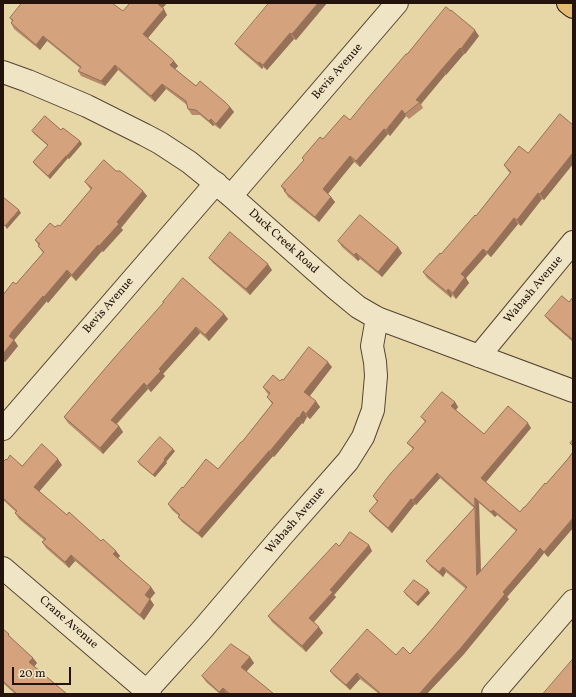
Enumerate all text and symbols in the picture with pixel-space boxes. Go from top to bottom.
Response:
street label: Bevis Avenue [310,41,366,103]
street label: Duck Creek Road [245,207,321,277]
street label: Wabash Avenue [502,253,566,327]
street label: Bevis Avenue [81,275,137,337]
street label: Wabash Avenue [263,485,329,557]
street label: Crane Avenue [36,594,100,652]
scale bar [14,659,73,685]
text: 20 m [19,666,46,682]

